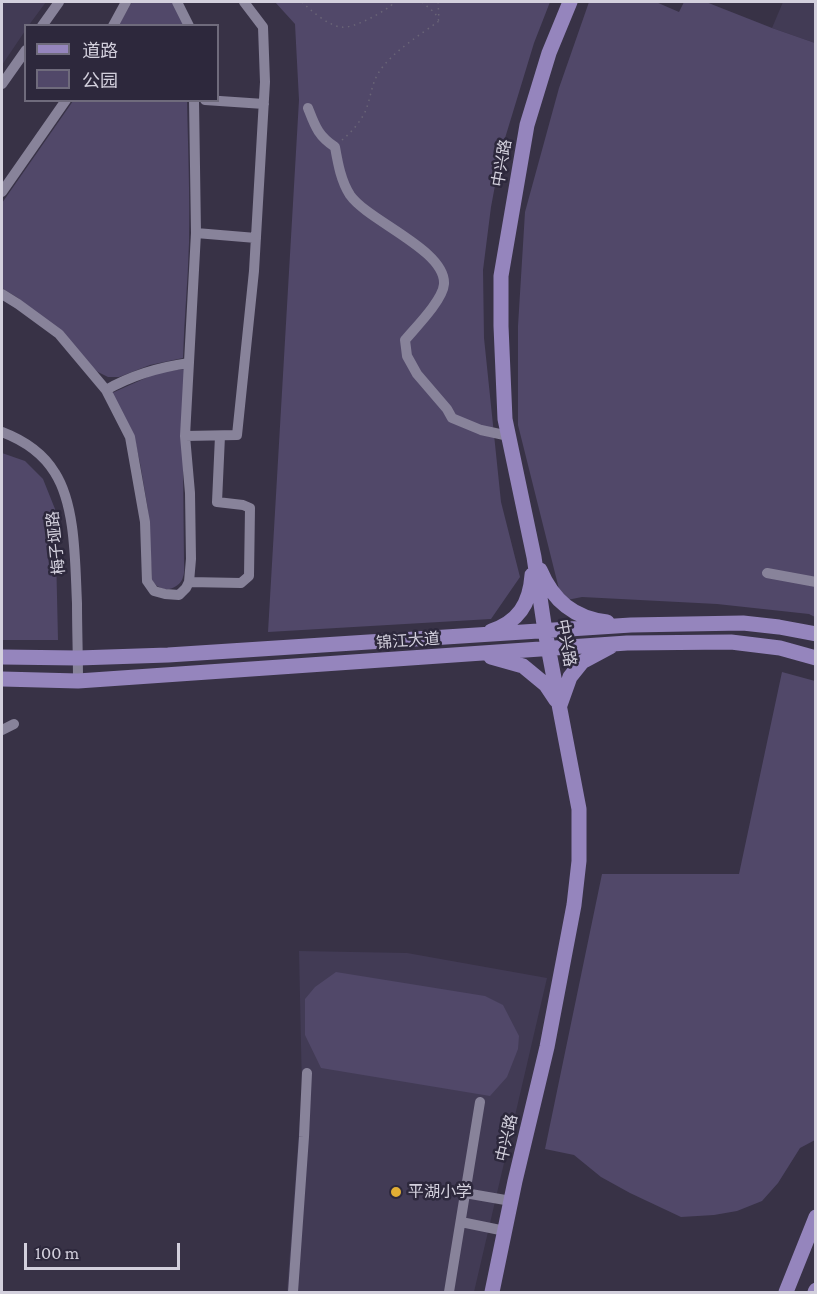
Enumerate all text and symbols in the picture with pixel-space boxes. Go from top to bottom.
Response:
legend [24,24,219,102]
text: 道路 [82,41,118,61]
text: 公园 [82,71,118,91]
street label: 中兴路 [488,138,516,188]
street label: 梅子垭路 [43,510,69,576]
street label: 中兴路 [552,618,580,668]
street label: 锦江大道 [375,629,441,653]
street label: 中兴路 [492,1112,522,1164]
place label: 平湖小学 [408,1182,472,1202]
marker: 平湖小学 [389,1185,403,1199]
scale bar [27,1231,183,1269]
text: 100 m [35,1243,79,1263]

